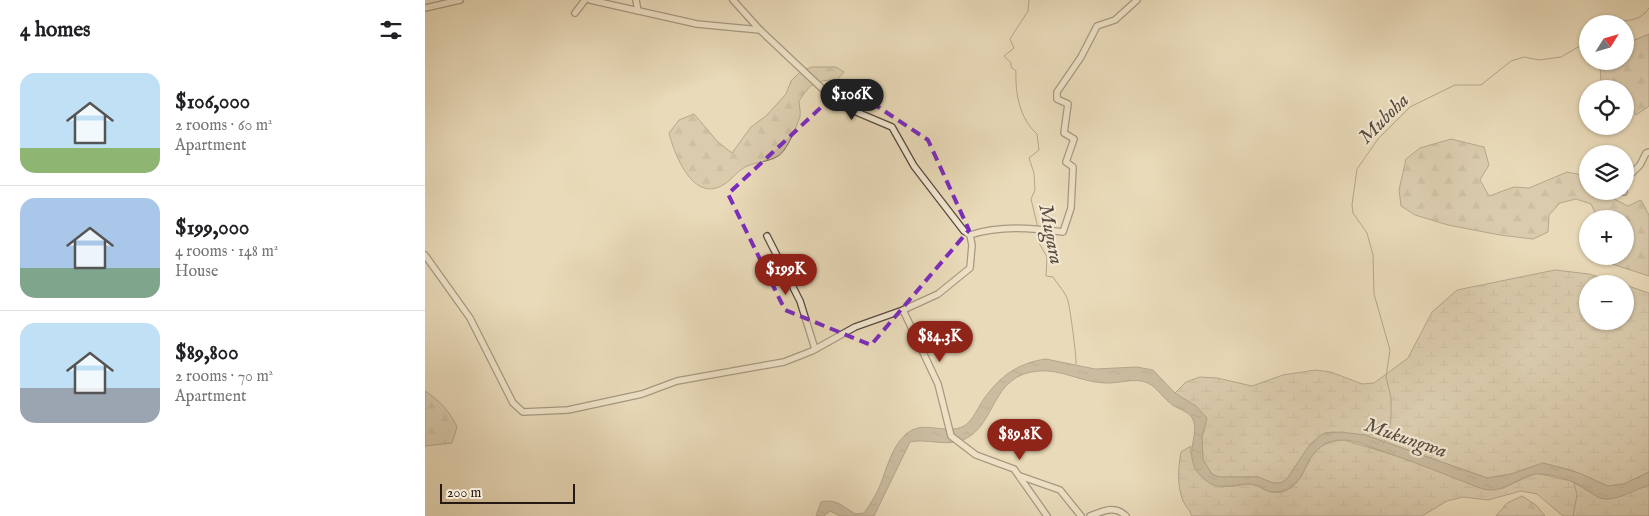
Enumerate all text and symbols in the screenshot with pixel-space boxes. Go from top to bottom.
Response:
north arrow [1579,15,1634,70]
map controls [1579,15,1634,330]
icon: filters [377,16,405,44]
text: 4 homes [20,17,90,44]
pin: $106K [817,78,887,121]
button: locate [1579,80,1634,135]
text: $106K [832,85,872,105]
water label: Muboha [1353,88,1415,150]
text: $106,000 [175,89,250,116]
icon: home [60,93,120,153]
text: 2 rooms · 60 m² [175,116,273,136]
text: Apartment [175,136,246,156]
button: layers [1579,145,1634,200]
water label: Mugara [1031,202,1069,267]
button: + [1579,210,1634,265]
text: $199,000 [175,215,249,242]
icon: home [60,218,120,278]
text: 4 rooms · 148 m² [175,242,278,262]
pin: $199K [751,254,821,296]
text: $199K [766,260,806,280]
text: House [175,262,218,282]
button: − [1579,275,1634,330]
pin: $84.3K [899,320,981,363]
text: $84.3K [918,327,962,347]
text: $89,800 [175,340,238,367]
icon: home [60,343,120,403]
text: 2 rooms · 70 m² [175,367,273,387]
text: Apartment [175,387,246,407]
water label: Mukungwa [1361,413,1450,465]
pin: $89.8K [979,418,1061,461]
text: $89.8K [998,425,1042,445]
scale bar [440,481,575,504]
text: 200 m [447,484,481,502]

